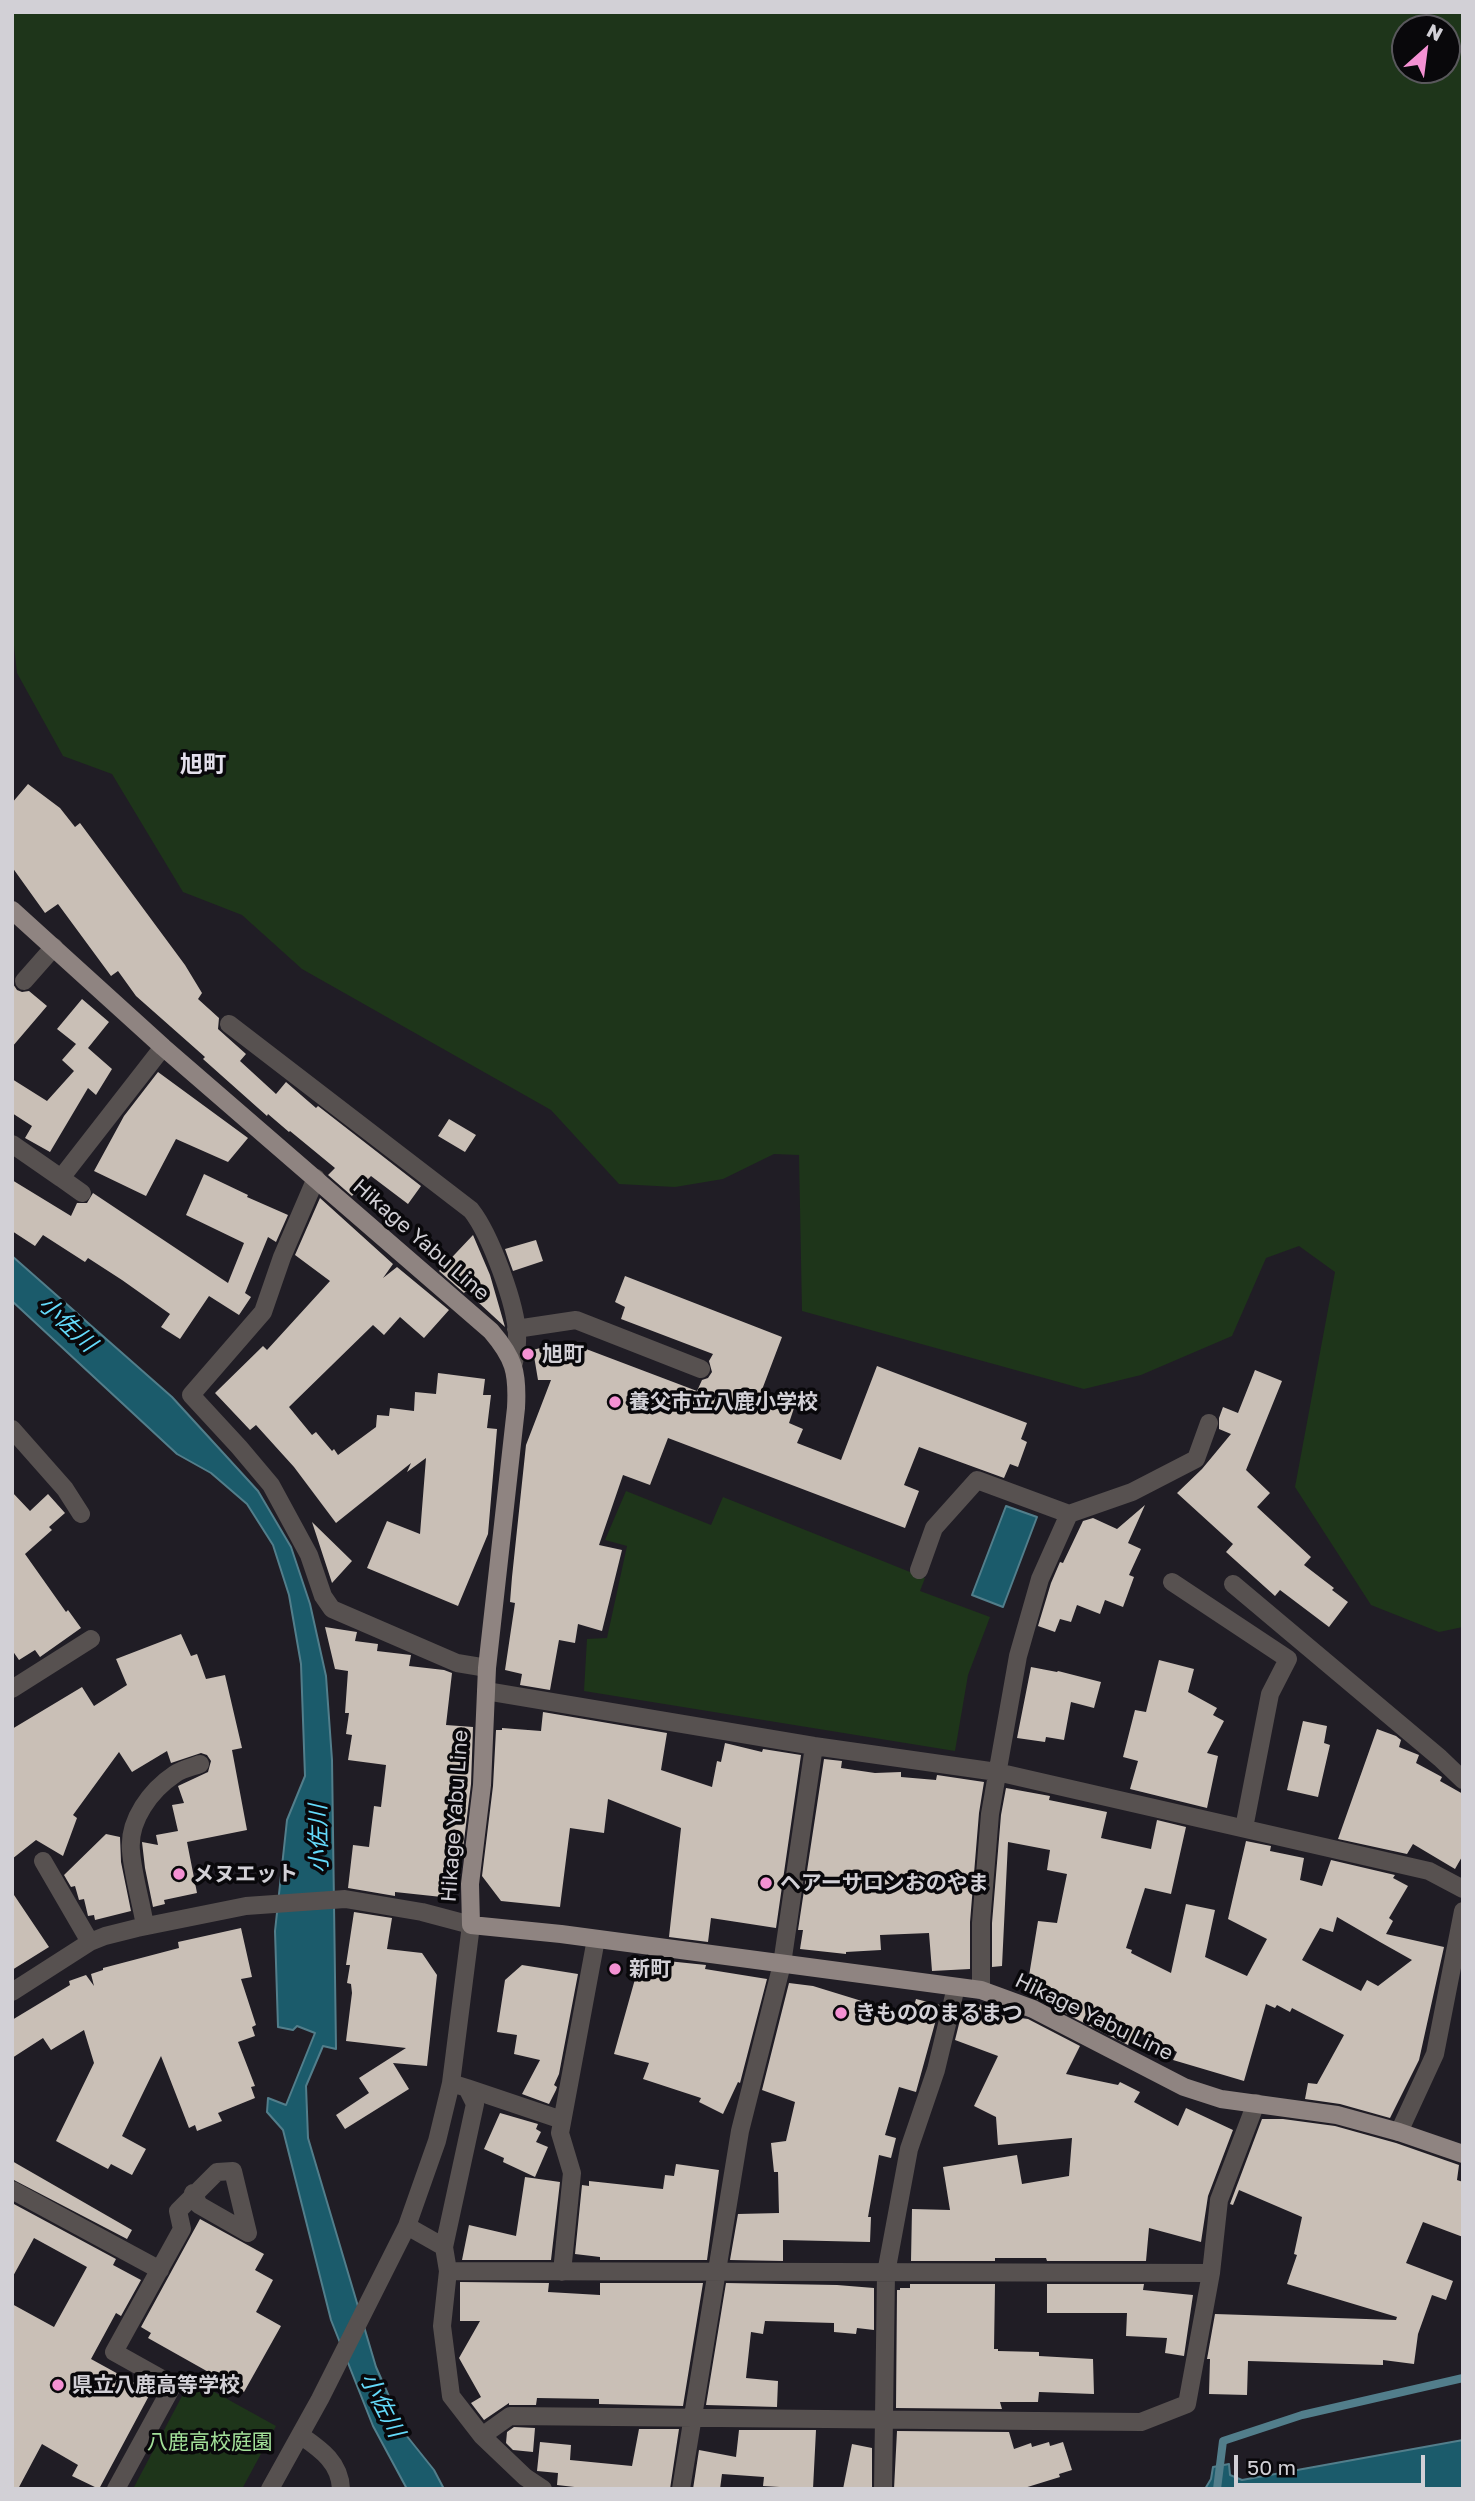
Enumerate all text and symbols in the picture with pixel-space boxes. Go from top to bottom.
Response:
north arrow [1391,14,1461,84]
text: N [1423,18,1447,45]
district label: 旭町 [180,751,226,779]
street label: Hikage Yabu Line [348,1174,494,1306]
water label: 小佐川 [32,1290,102,1358]
place label: 旭町 [542,1341,584,1367]
marker: 旭町 [520,1346,536,1362]
place label: 養父市立八鹿小学校 [629,1389,818,1415]
marker: 養父市立八鹿小学校 [607,1394,623,1410]
street label: Hikage Yabu Line [436,1729,474,1903]
water label: 小佐川 [305,1804,333,1874]
place label: メヌエット [193,1861,298,1887]
marker: メヌエット [171,1866,187,1882]
place label: ヘアーサロンおのやま [780,1870,989,1896]
marker: ヘアーサロンおのやま [758,1875,774,1891]
place label: 新町 [629,1956,671,1982]
marker: 新町 [607,1961,623,1977]
street label: Hikage Yabu Line [1011,1968,1177,2066]
place label: きもののまるまつ [855,2000,1023,2026]
marker: きもののまるまつ [833,2005,849,2021]
water label: 小佐川 [354,2368,410,2442]
place label: 県立八鹿高等学校 [72,2372,240,2398]
marker: 県立八鹿高等学校 [50,2377,66,2393]
park label: 八鹿高校庭園 [147,2429,273,2455]
scale bar [1237,2442,1428,2486]
text: 50 m [1247,2454,1296,2480]

